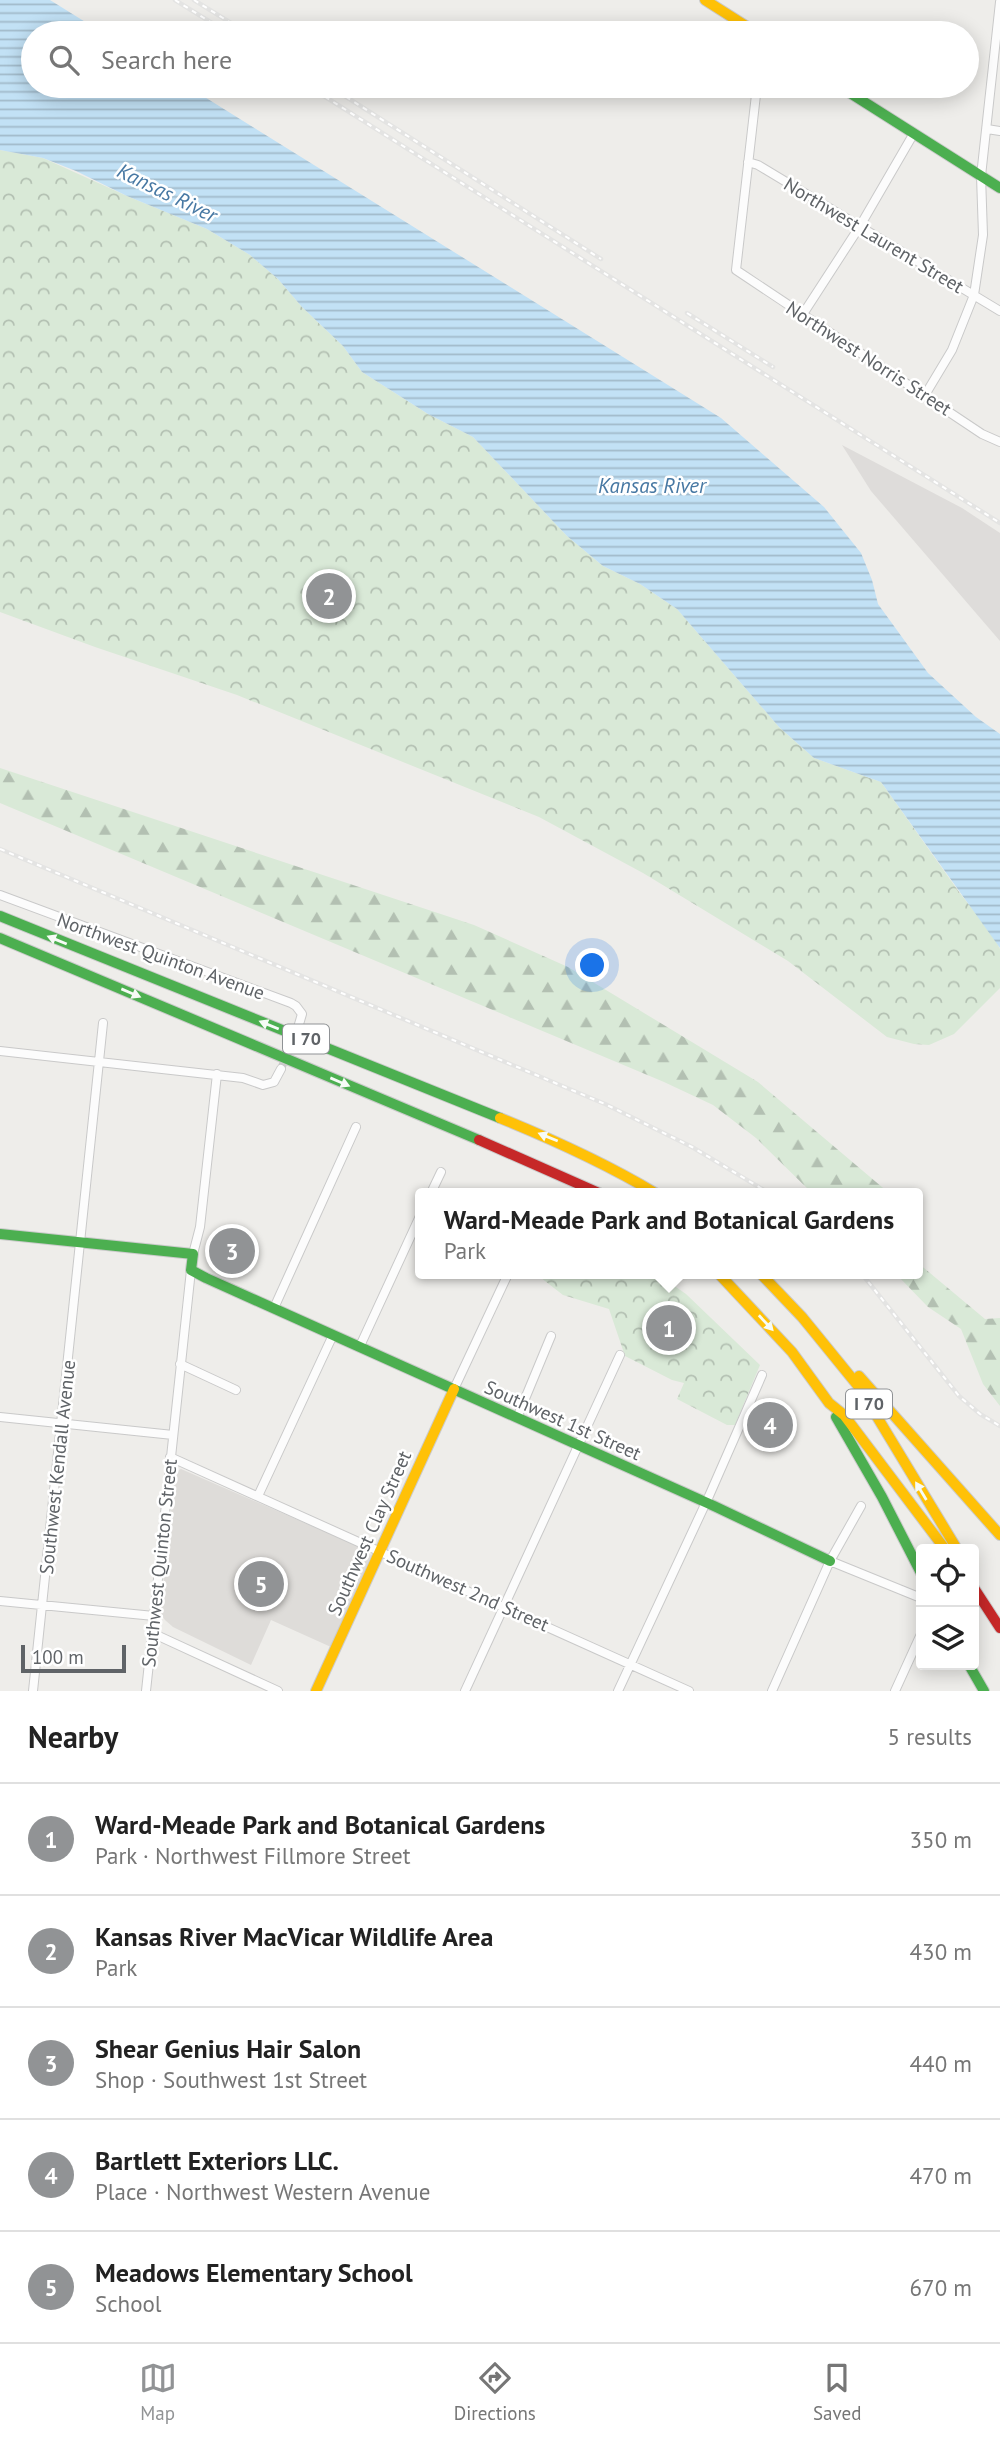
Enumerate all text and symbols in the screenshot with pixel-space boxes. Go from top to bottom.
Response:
search box [21,21,979,98]
icon: search [45,41,83,79]
text: Search here [101,43,232,76]
water label: Kansas River [113,157,224,229]
street label: Northwest Laurent Street [780,172,969,298]
street label: Northwest Norris Street [782,296,957,421]
water label: Kansas River [598,472,708,499]
pin: 2 [306,570,352,622]
street label: Northwest Quinton Avenue [54,907,268,1005]
one-way arrow [47,934,68,945]
your location [575,948,609,982]
one-way arrow [120,988,141,999]
one-way arrow [258,1019,279,1030]
road number: I 70 [283,1024,329,1054]
one-way arrow [330,1076,351,1087]
one-way arrow [537,1131,558,1142]
popup [415,1188,923,1279]
text: Ward-Meade Park and Botanical Gardens [444,1203,894,1236]
pin: 3 [209,1225,255,1277]
text: Park [444,1236,486,1265]
pin: 1 [646,1302,692,1354]
one-way arrow [757,1314,773,1331]
street label: Southwest Kendall Avenue [34,1359,80,1575]
street label: Southwest 1st Street [481,1375,645,1465]
road number: I 70 [846,1390,892,1419]
pin: 4 [747,1399,793,1451]
street label: Southwest Clay Street [322,1446,416,1619]
street label: Southwest Quinton Street [136,1457,182,1668]
one-way arrow [915,1482,927,1501]
street label: Southwest 2nd Street [383,1543,553,1637]
map controls [916,1544,979,1670]
button: locate [916,1544,979,1607]
pin: 5 [238,1558,284,1610]
button: layers [916,1607,979,1670]
scale bar [21,1642,126,1674]
text: 100 m [32,1645,84,1669]
text: Nearby [28,1717,118,1756]
text: 5 results [888,1722,972,1751]
text: Ward-Meade Park and Botanical Gardens [95,1808,545,1841]
text: 1 [44,1825,58,1854]
text: 350 m [910,1825,972,1854]
text: Park · Northwest Fillmore Street [95,1841,411,1870]
text: Kansas River MacVicar Wildlife Area [95,1920,493,1953]
text: 2 [44,1937,58,1966]
text: 430 m [910,1937,972,1966]
text: Park [95,1953,137,1982]
text: Shear Genius Hair Salon [95,2032,361,2065]
text: 3 [44,2049,58,2078]
text: 440 m [910,2049,972,2078]
text: Shop · Southwest 1st Street [95,2065,367,2094]
text: Bartlett Exteriors LLC. [95,2144,339,2177]
text: 4 [44,2161,58,2190]
text: 470 m [910,2161,972,2190]
text: Place · Northwest Western Avenue [95,2177,430,2206]
text: Meadows Elementary School [95,2256,413,2289]
text: 5 [44,2273,58,2302]
text: 670 m [910,2273,972,2302]
text: School [95,2289,162,2318]
tab: Map [139,2359,177,2425]
tab: Directions [454,2359,536,2425]
tab: Saved [813,2359,861,2425]

